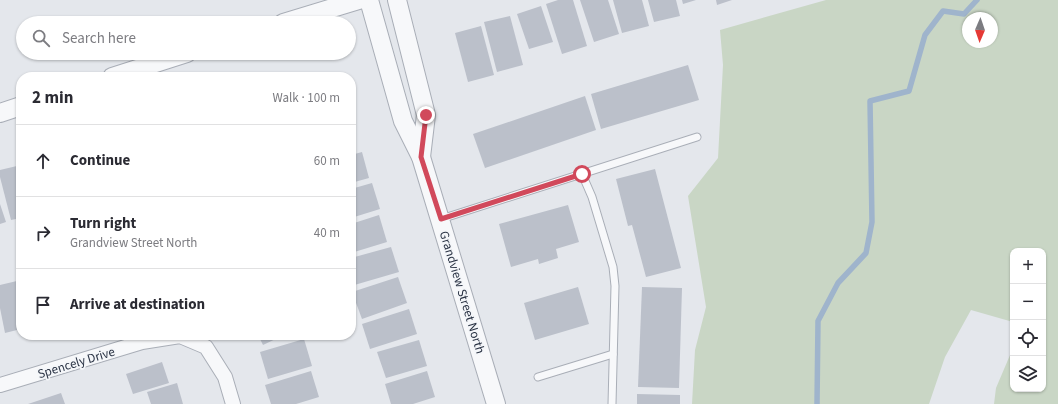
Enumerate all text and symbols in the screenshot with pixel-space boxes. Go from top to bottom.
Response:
north arrow [962,12,998,48]
search box [16,16,356,60]
icon: search [30,27,52,49]
text: Search here [62,28,136,49]
text: 2 min [32,86,73,110]
text: Walk · 100 m [272,89,340,107]
route end [417,106,435,124]
icon: ahead [32,150,54,172]
text: Continue [70,150,130,171]
text: 60 m [314,152,340,170]
route start [573,165,591,183]
text: Turn right [70,213,136,234]
icon: right [32,222,54,244]
text: 40 m [314,224,340,242]
street label: Grandview Street North [435,229,489,356]
text: Grandview Street North [70,234,197,252]
map controls [1010,248,1046,392]
button: + [1010,248,1046,284]
button: − [1010,284,1046,320]
icon: arrive [32,294,54,316]
text: Arrive at destination [70,294,205,315]
button: locate [1010,320,1046,356]
street label: Spencely Drive [35,343,117,383]
button: layers [1010,356,1046,392]

